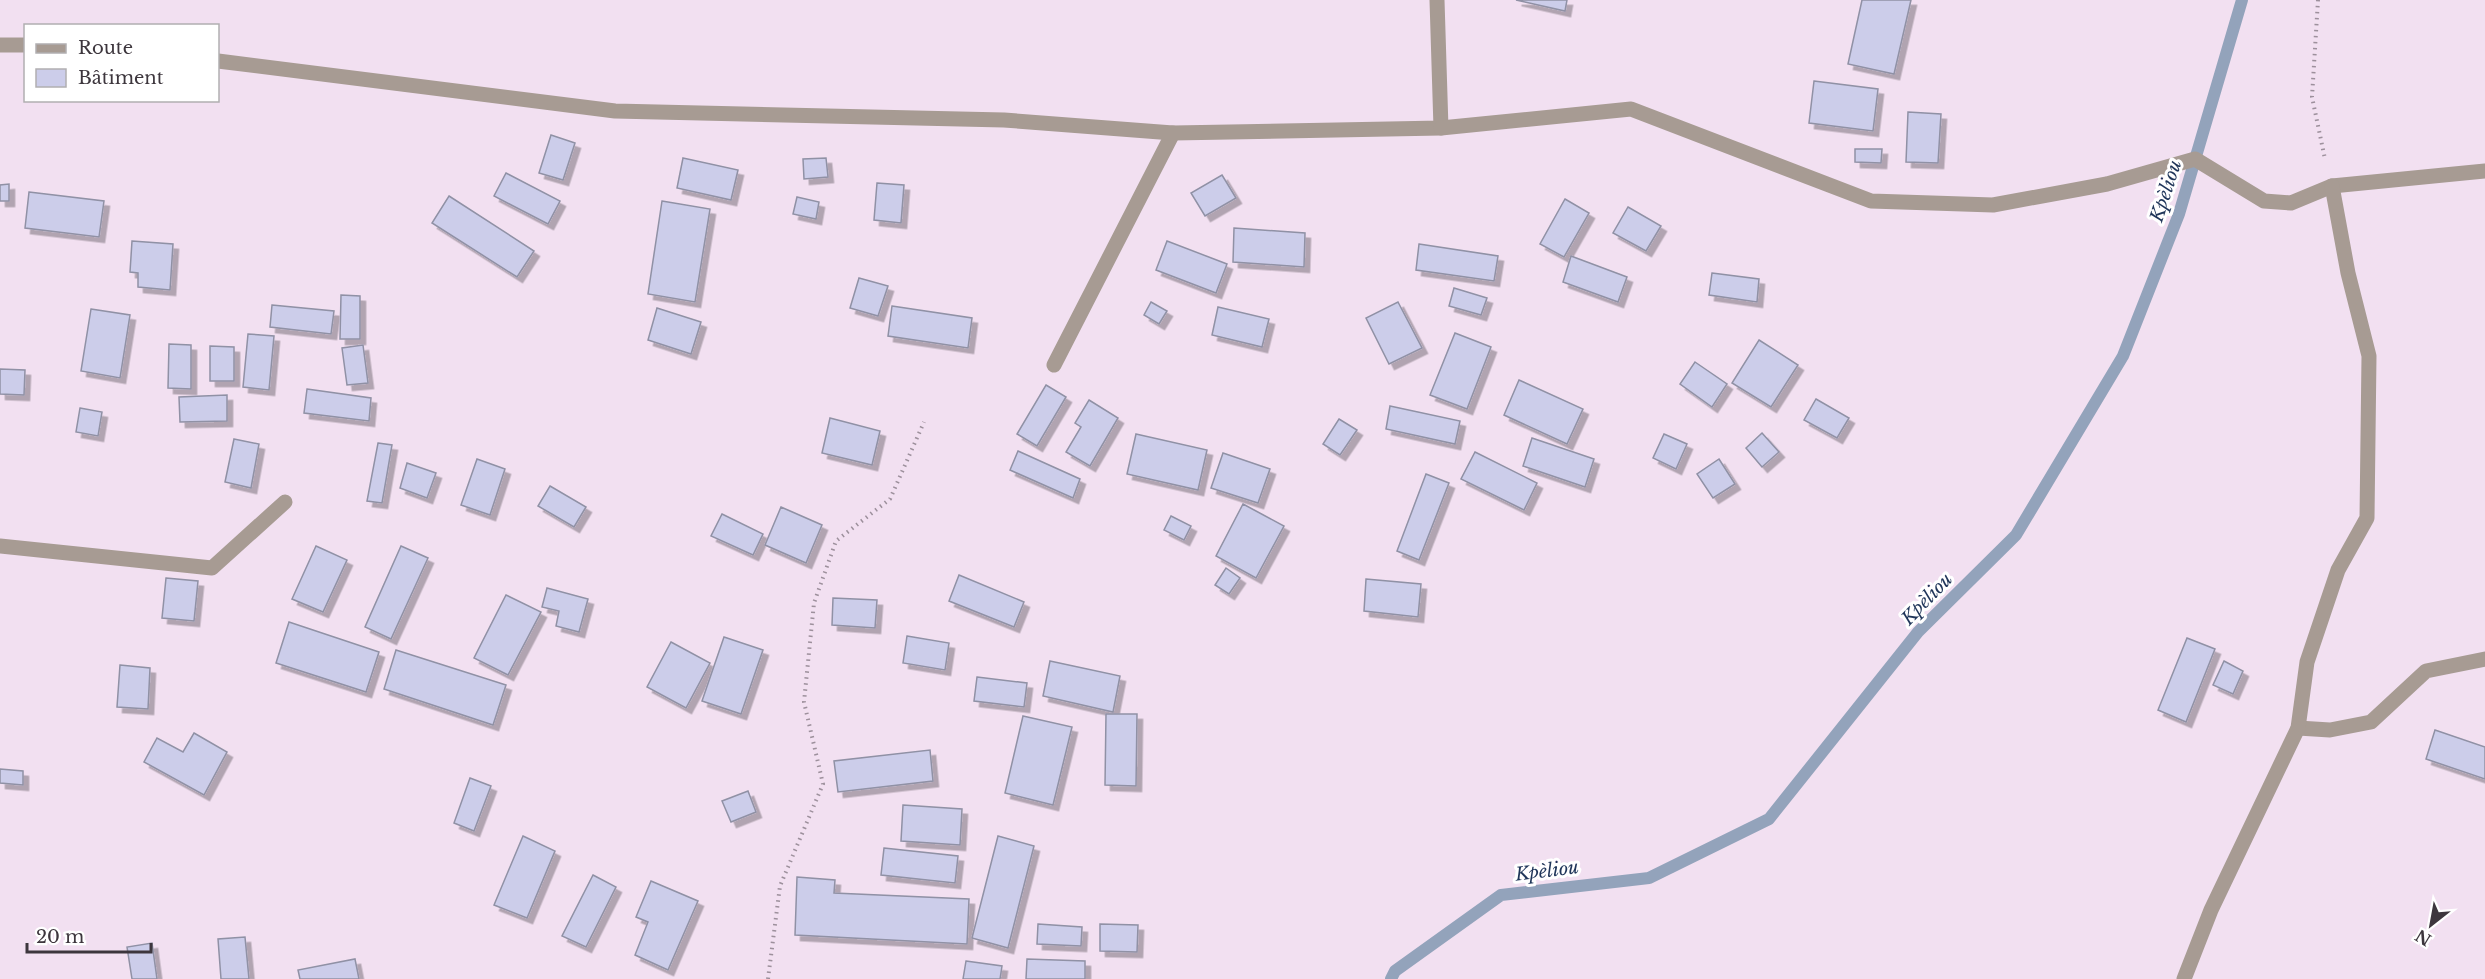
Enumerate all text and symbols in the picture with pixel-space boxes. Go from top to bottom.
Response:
legend [24,24,219,102]
text: Route [78,37,133,59]
text: Bâtiment [78,67,164,89]
water label: Kpèliou [2145,157,2186,226]
water label: Kpèliou [1896,568,1957,630]
water label: Kpèliou [1513,856,1580,886]
north arrow [2401,895,2461,955]
scale bar [27,916,152,954]
text: N [2412,925,2435,950]
text: 20 m [36,926,84,948]

